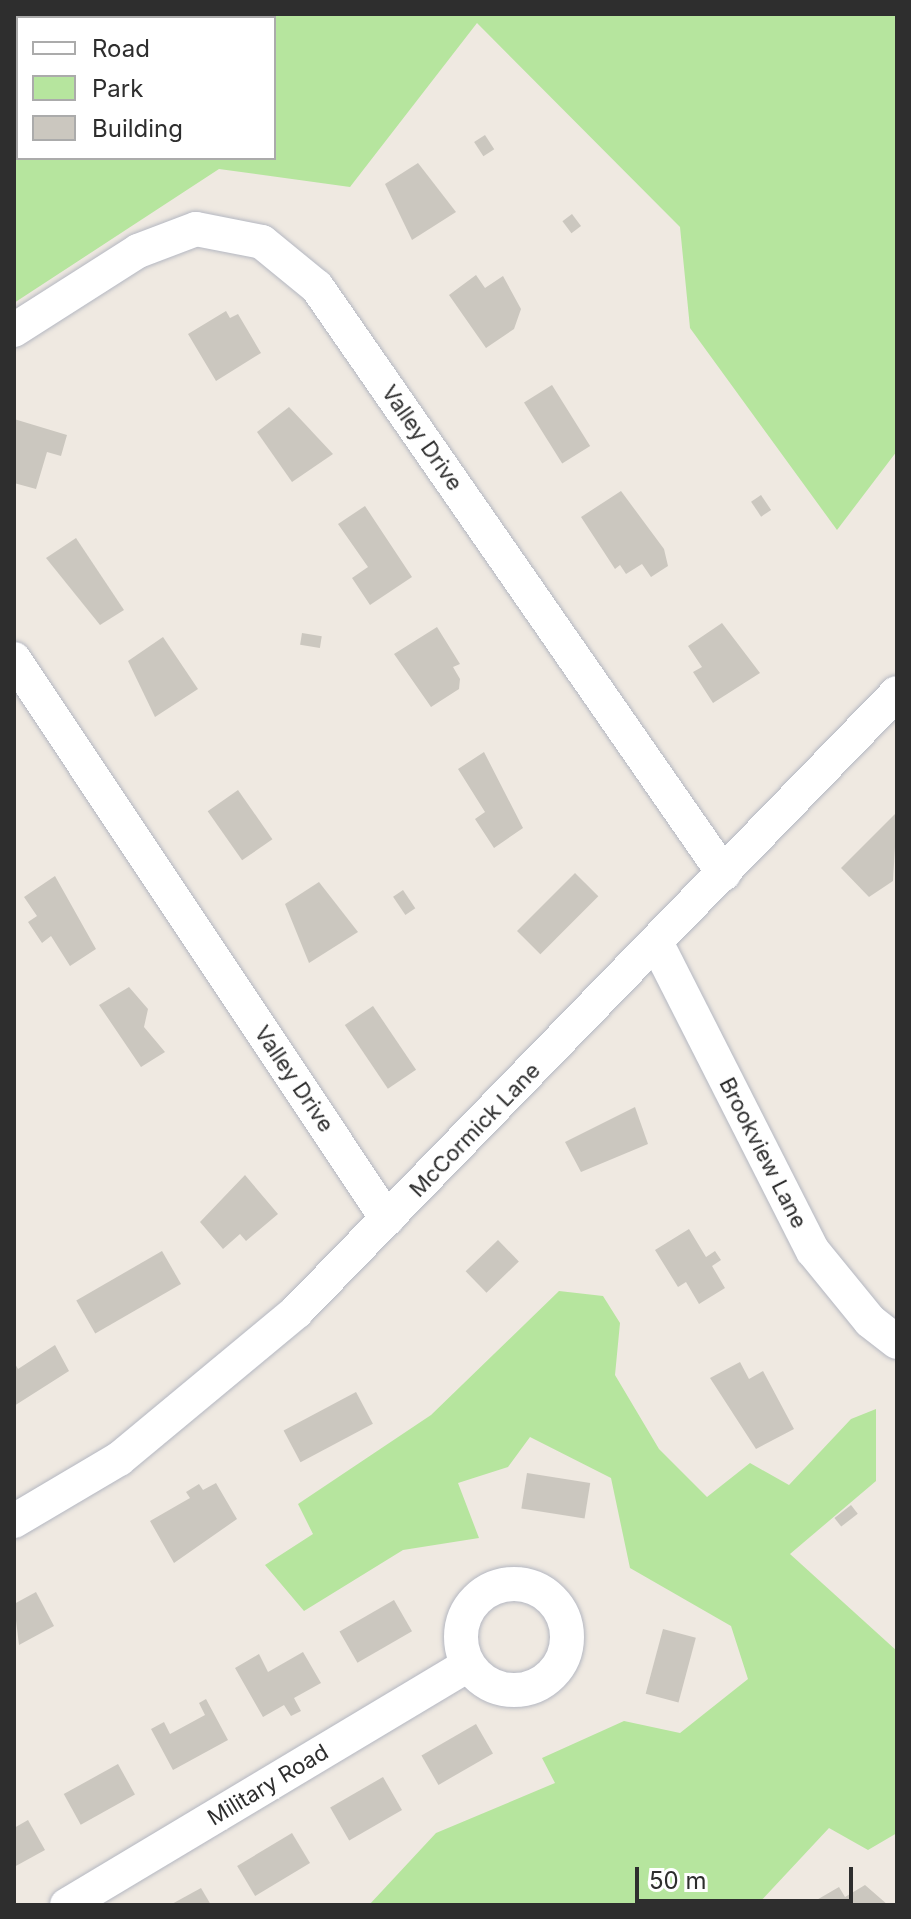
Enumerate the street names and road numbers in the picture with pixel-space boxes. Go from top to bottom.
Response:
street label: Valley Drive [376,380,468,496]
street label: Valley Drive [249,1021,339,1137]
street label: McCormick Lane [404,1057,546,1203]
street label: Brookview Lane [714,1073,812,1233]
street label: Military Road [203,1739,333,1831]

